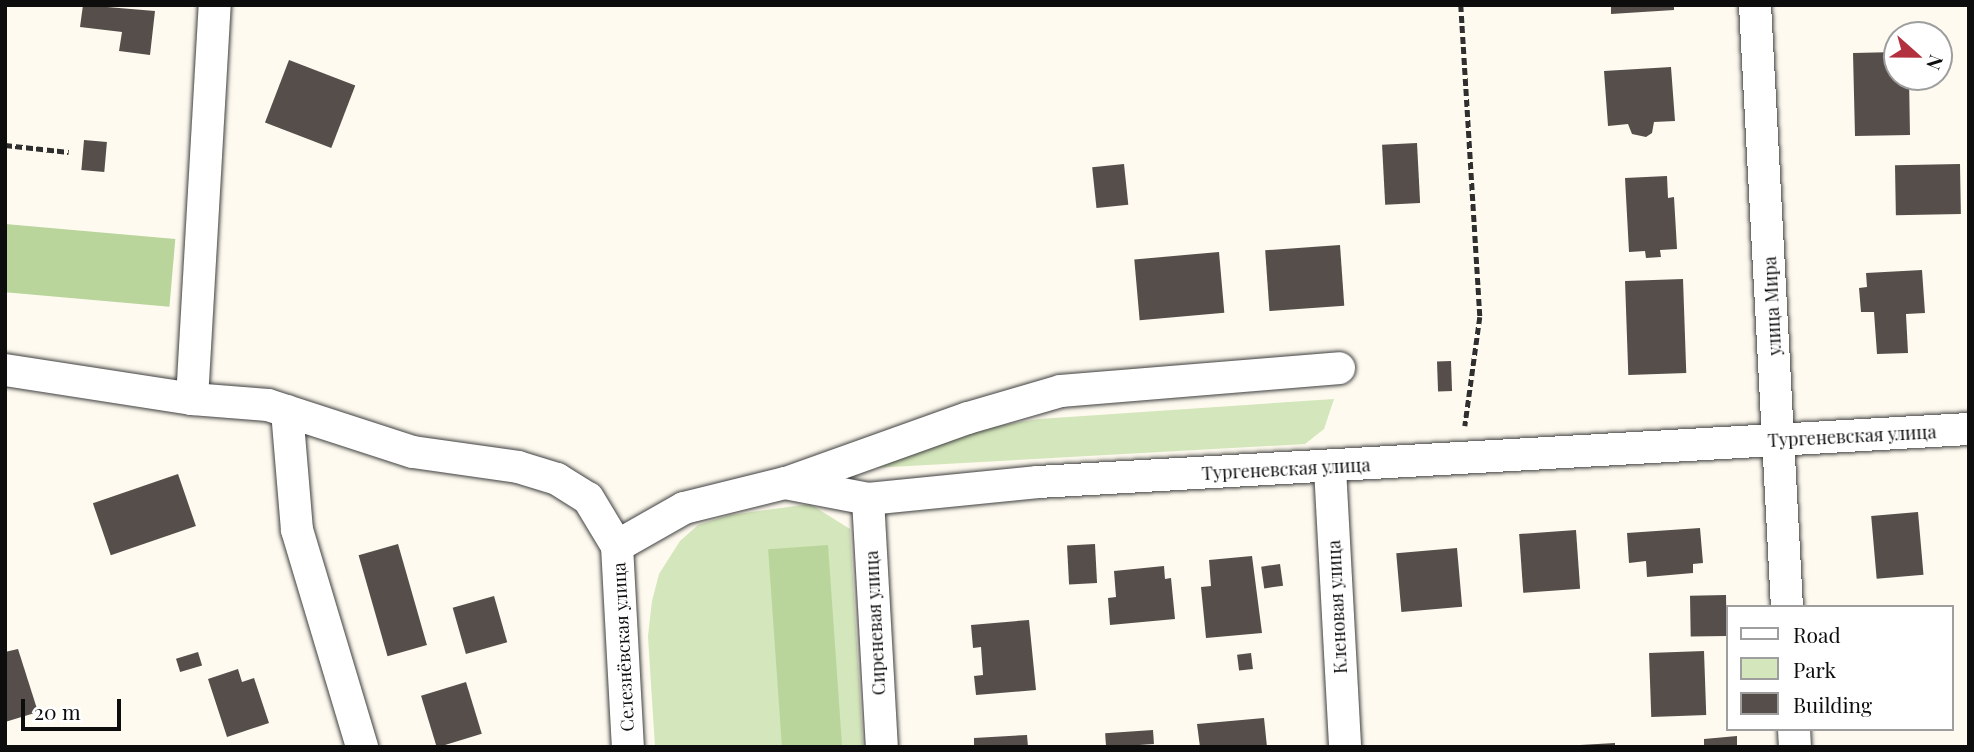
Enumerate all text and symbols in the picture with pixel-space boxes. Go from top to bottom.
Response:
north arrow [1883,21,1953,91]
text: N [1921,52,1950,74]
street label: улица Мира [1759,256,1785,356]
street label: Тургеневская улица [1767,421,1937,451]
street label: Тургеневская улица [1201,454,1371,484]
street label: Кленовая улица [1323,540,1351,674]
street label: Сиреневая улица [860,550,890,696]
street label: Селезнёвская улица [608,562,638,732]
legend [1726,605,1953,731]
text: Road [1793,620,1841,648]
text: Park [1793,655,1836,683]
scale bar [24,686,124,730]
text: Building [1793,690,1872,718]
text: 20 m [34,697,81,725]

